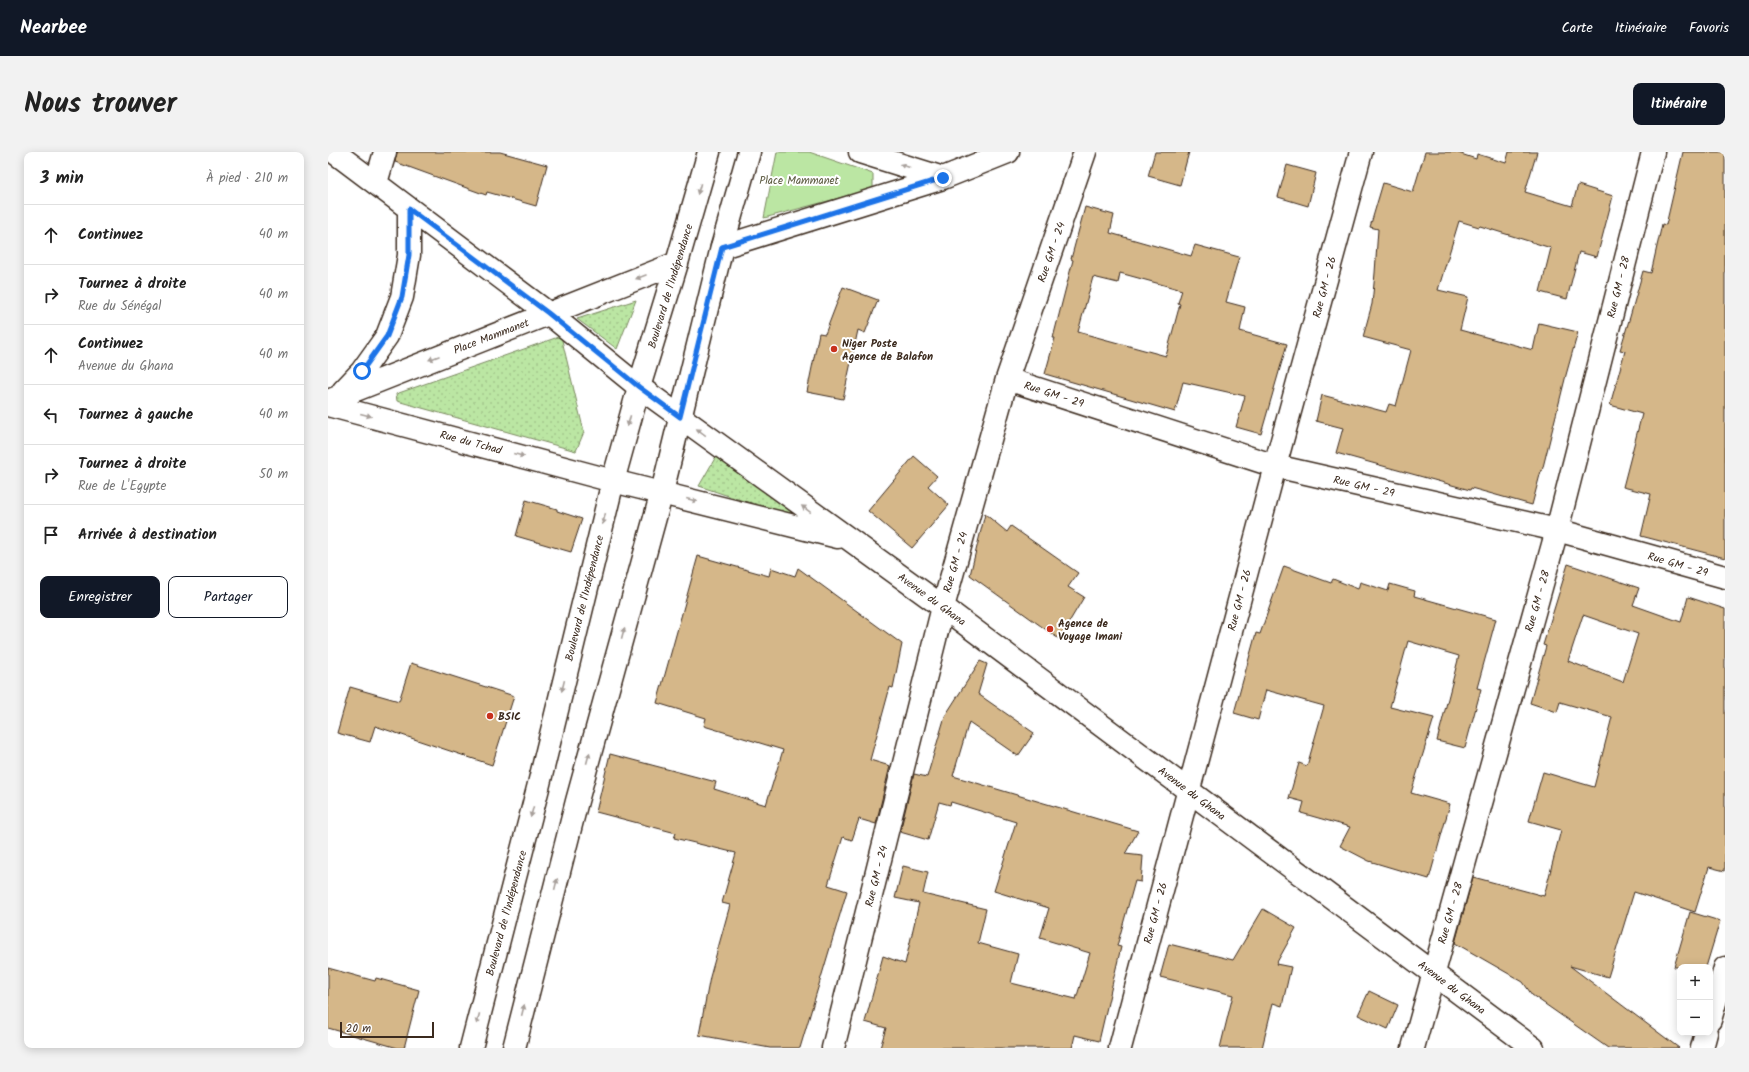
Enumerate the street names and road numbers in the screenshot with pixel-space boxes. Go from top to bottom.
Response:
street label: Rue GM - 24 [1033,220,1071,285]
street label: Boulevard de l'Indépendance [643,222,698,351]
street label: Rue GM - 28 [1603,254,1635,320]
street label: Rue GM - 26 [1308,255,1342,320]
street label: Place Mammanet [451,314,532,360]
street label: Rue GM - 29 [1021,377,1087,413]
street label: Rue du Tchad [438,426,504,460]
street label: Rue GM - 29 [1331,471,1397,503]
street label: Rue GM - 24 [939,530,973,595]
street label: Boulevard de l'Indépendance [561,533,609,663]
street label: Rue GM - 29 [1645,548,1711,582]
street label: Rue GM - 26 [1223,568,1257,633]
street label: Rue GM - 28 [1521,568,1555,634]
street label: Avenue du Ghana [893,569,969,631]
street label: Avenue du Ghana [1154,762,1229,825]
street label: Rue GM - 24 [861,844,893,909]
street label: Boulevard de l'Indépendance [482,848,532,978]
street label: Rue GM - 28 [1434,880,1468,946]
street label: Rue GM - 26 [1139,881,1173,946]
street label: Avenue du Ghana [1414,956,1489,1019]

